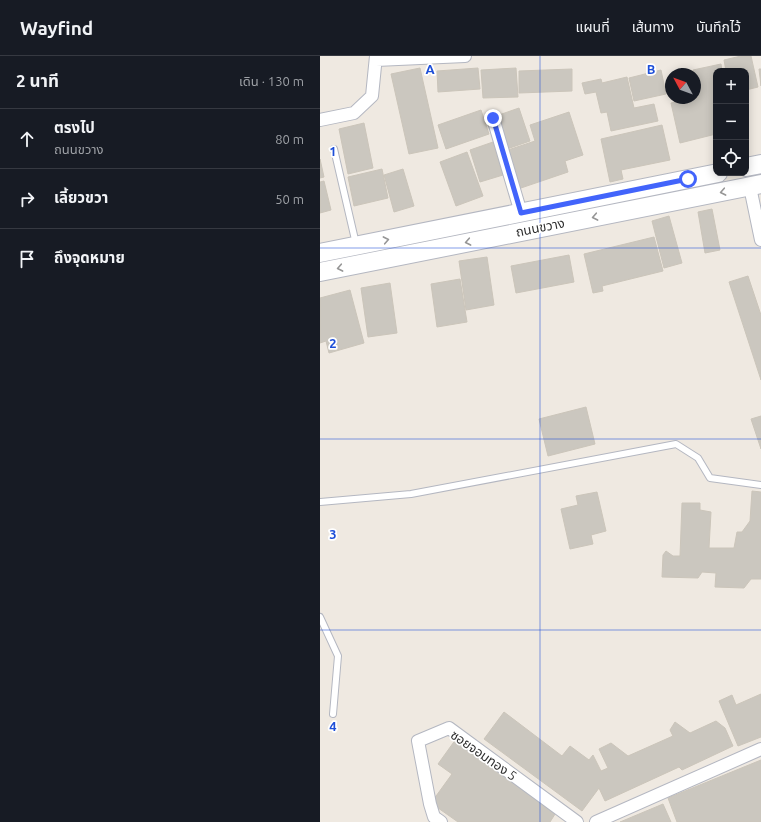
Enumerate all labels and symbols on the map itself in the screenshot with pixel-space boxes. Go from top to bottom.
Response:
text: A [425,62,435,76]
text: B [647,62,656,76]
north arrow [665,68,701,104]
route end [484,109,502,127]
text: 1 [329,144,337,158]
route start [679,170,697,188]
one-way arrow [720,187,726,196]
one-way arrow [592,212,598,220]
street label: ถนนขวาง [514,215,566,239]
one-way arrow [383,236,389,245]
one-way arrow [464,237,471,246]
one-way arrow [337,263,343,271]
text: 2 [329,336,337,350]
text: 3 [329,527,337,541]
text: 4 [329,719,337,733]
street label: ซอยจอมทอง 5 [448,727,520,783]

